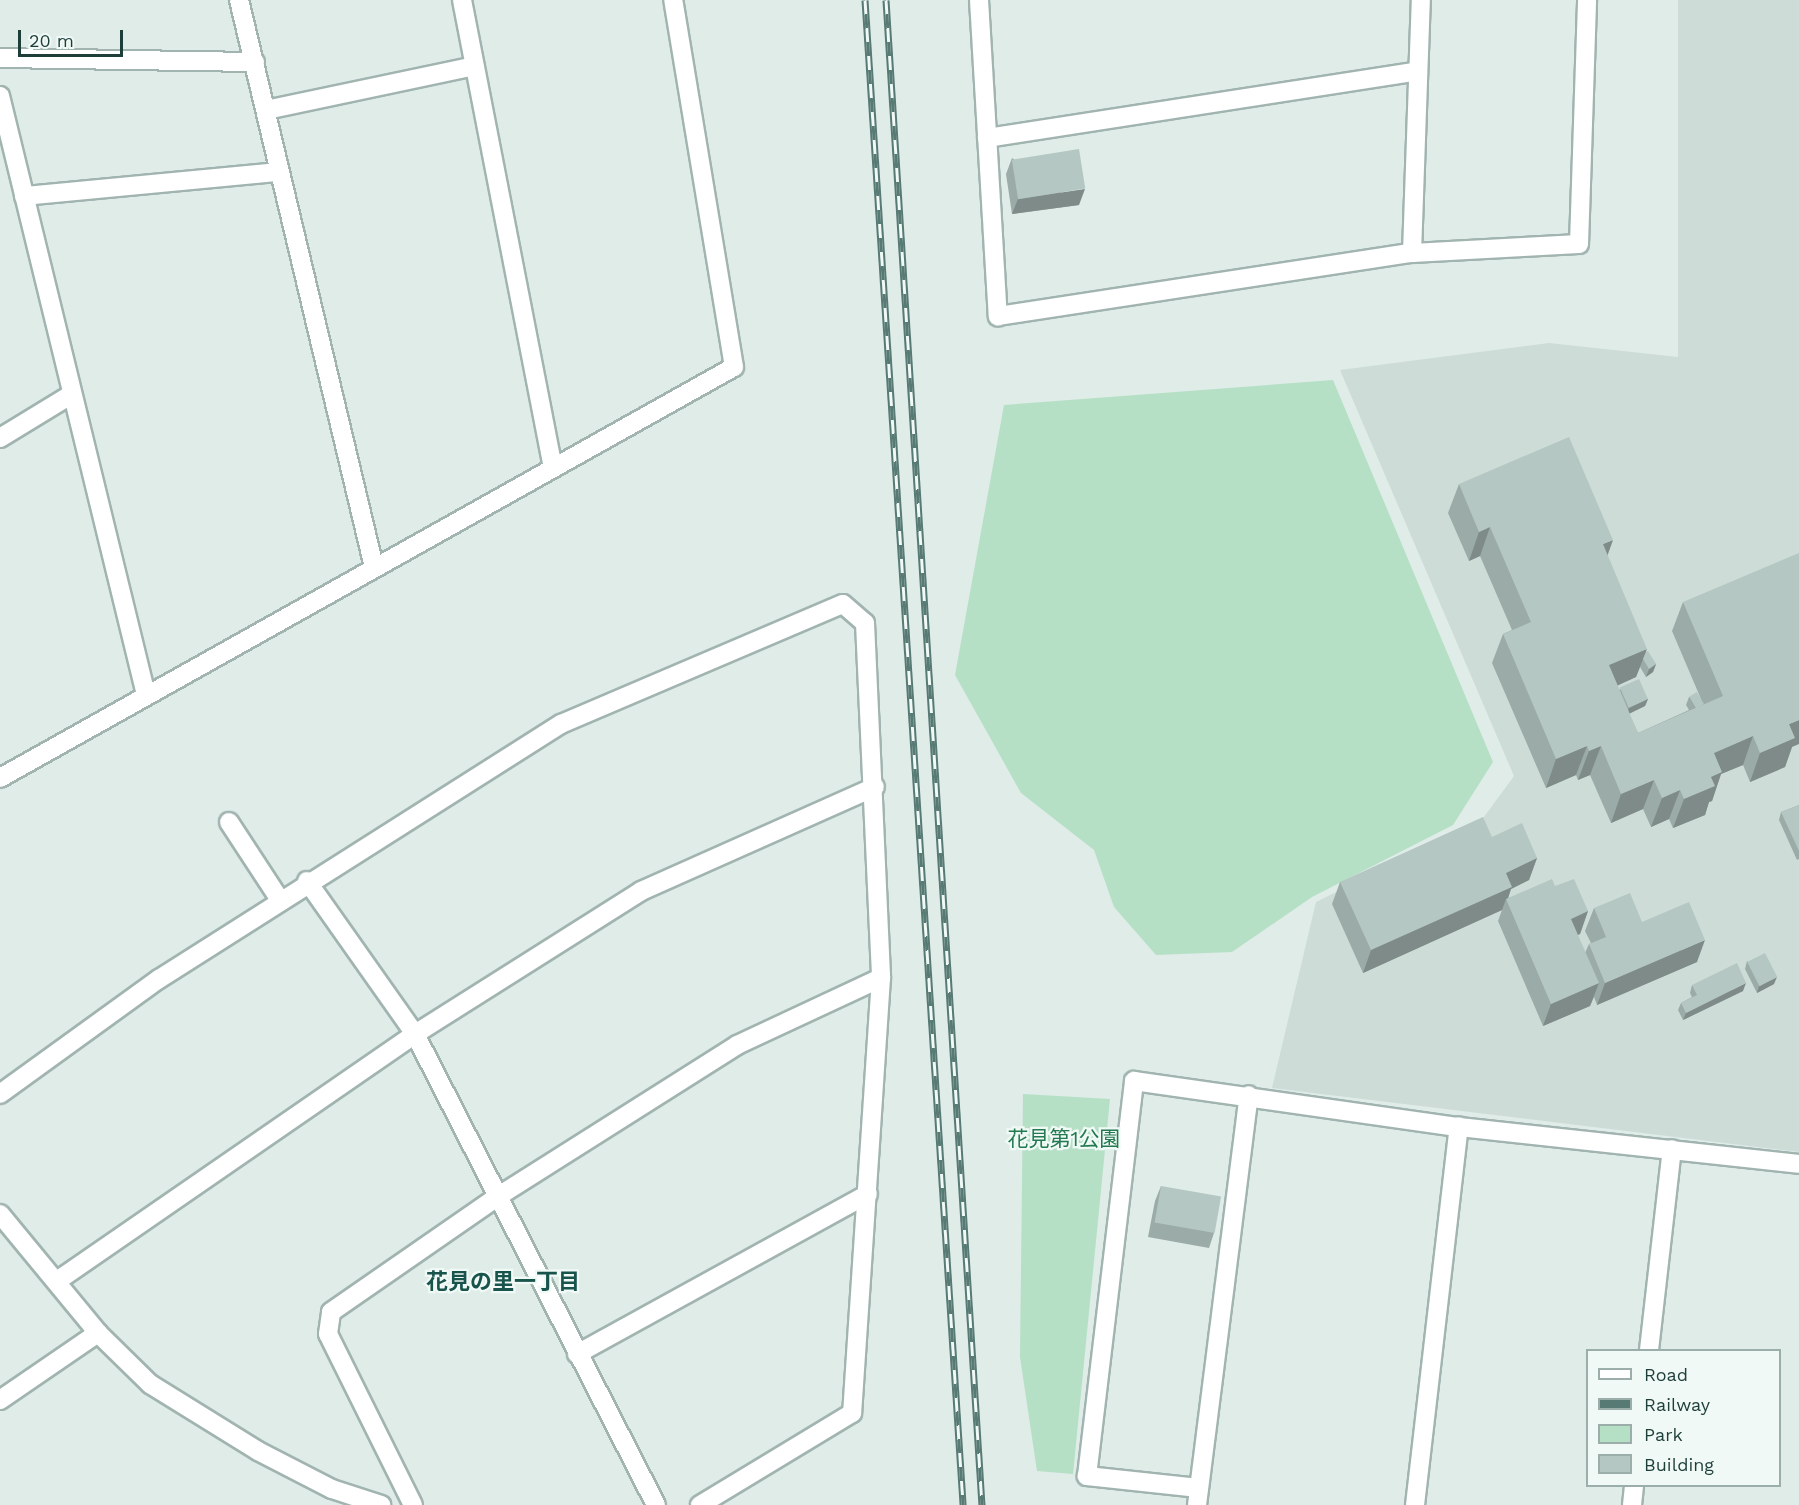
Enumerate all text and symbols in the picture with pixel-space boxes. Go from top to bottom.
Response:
scale bar [21,18,126,56]
text: 20 m [29,30,74,51]
park label: 花見第1公園 [1007,1126,1121,1152]
district label: 花見の里一丁目 [426,1269,580,1295]
legend [1586,1349,1781,1487]
text: Road [1644,1364,1688,1385]
text: Railway [1644,1394,1710,1415]
text: Park [1644,1424,1683,1445]
text: Building [1644,1454,1714,1475]

